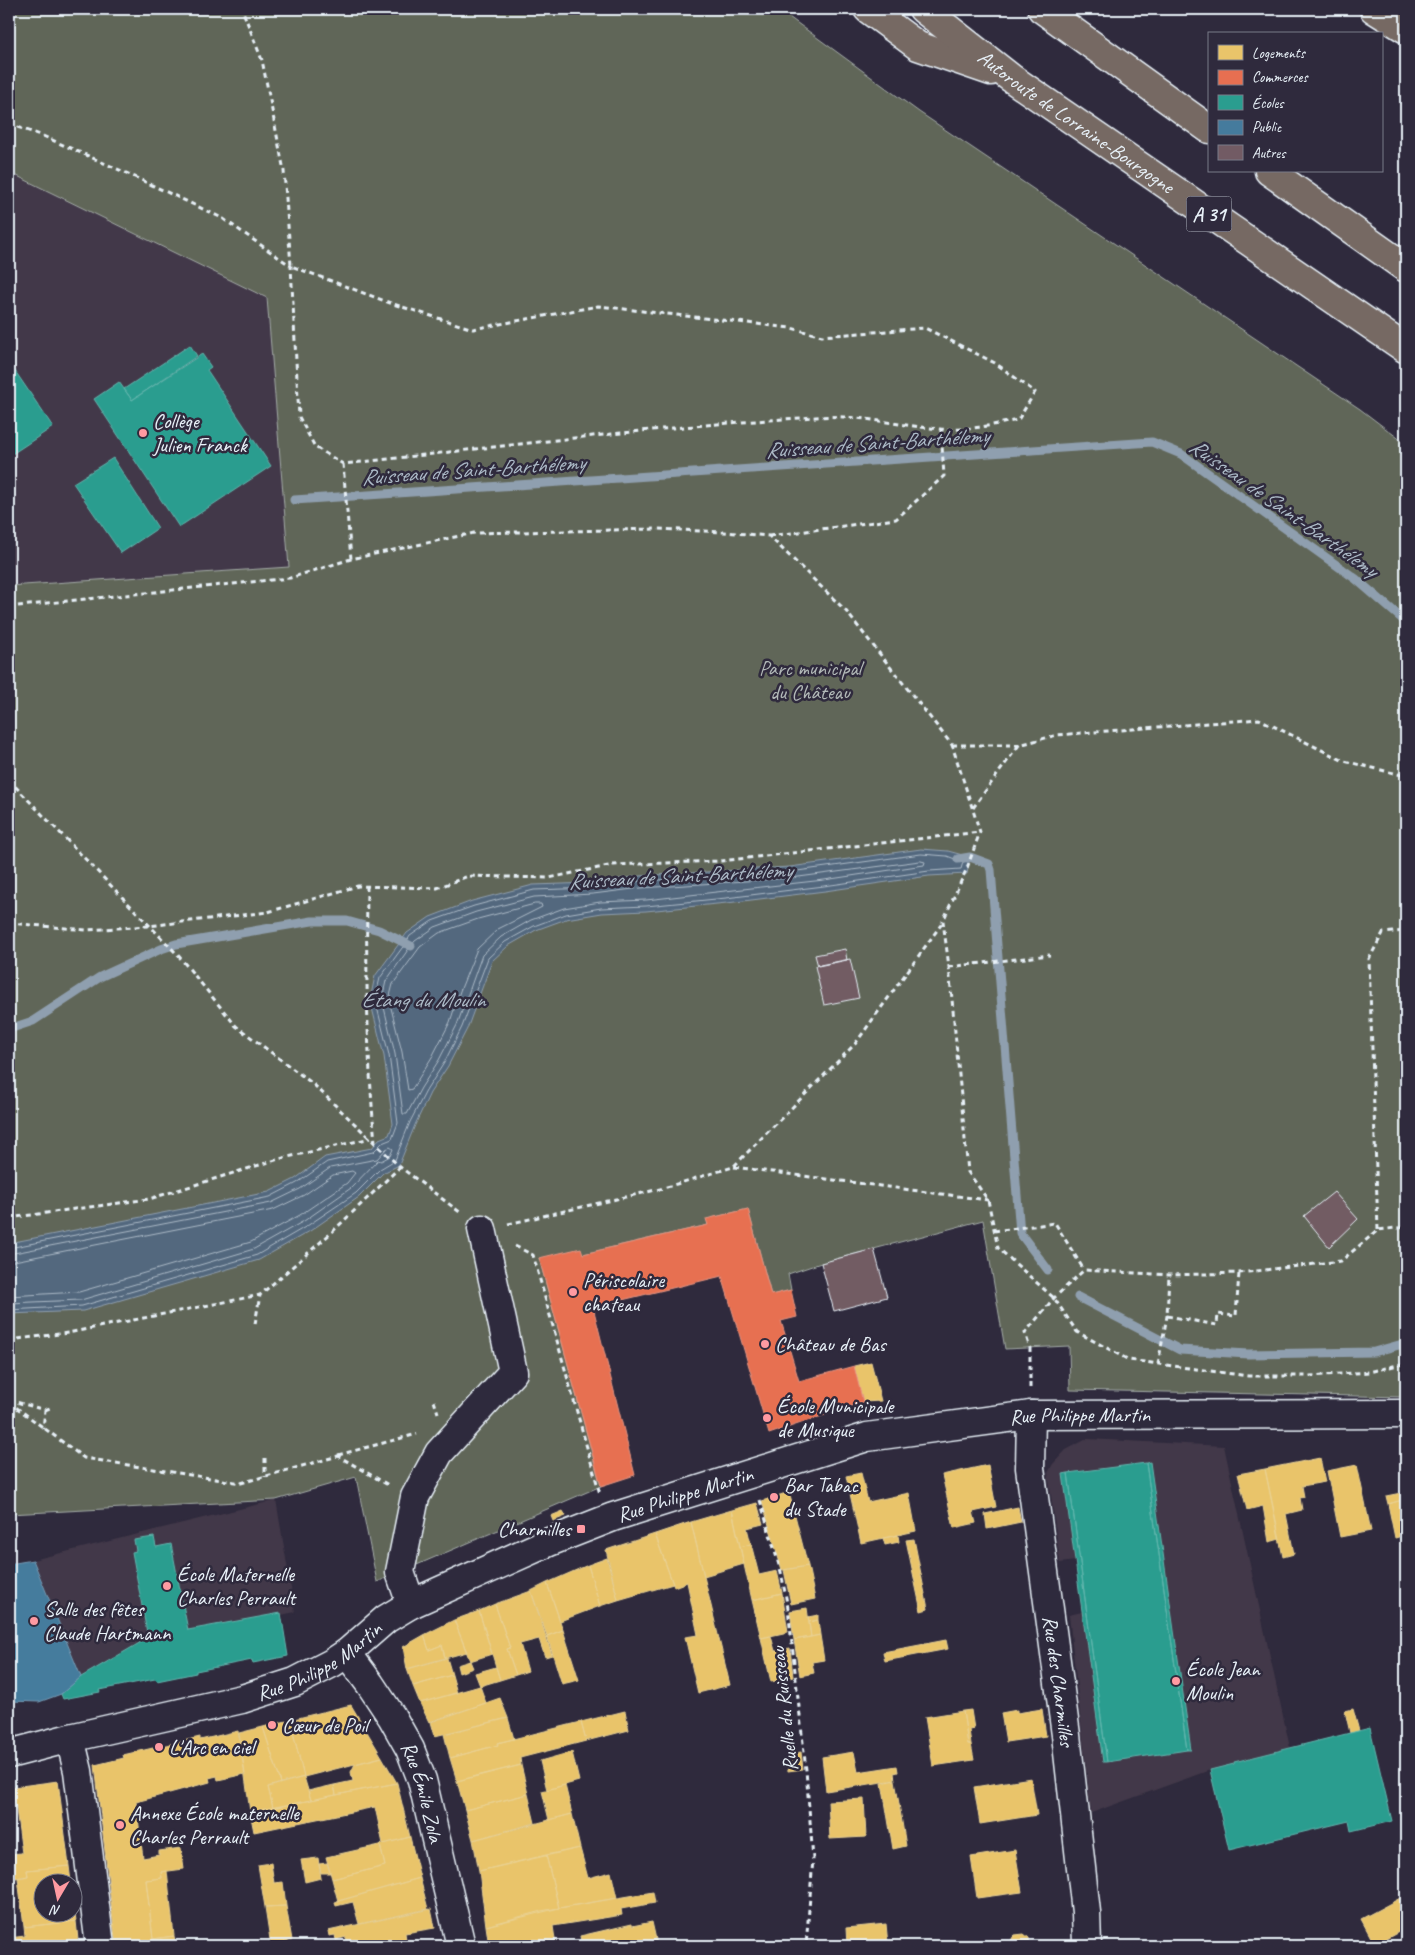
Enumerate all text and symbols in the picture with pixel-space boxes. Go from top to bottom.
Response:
legend [1208,32,1382,172]
street label: Autoroute de Lorraine-Bourgogne [973,44,1181,200]
text: Logements [1252,44,1307,63]
text: Commerces [1252,68,1309,87]
text: Écoles [1252,94,1285,113]
text: Public [1252,118,1282,137]
text: Autres [1252,144,1287,163]
road number: A 31 [1186,196,1232,232]
place label: Collège Julien Franck [152,408,248,458]
water label: Ruisseau de Saint-Barthélemy [765,421,993,465]
marker: Collège Julien Franck [137,427,149,439]
water label: Ruisseau de Saint-Barthélemy [1184,432,1386,585]
water label: Ruisseau de Saint-Barthélemy [361,448,589,492]
park label: Parc municipal du Château [759,655,865,705]
water label: Ruisseau de Saint-Barthélemy [568,856,796,896]
water label: Étang du Moulin [361,986,487,1014]
place label: Périscolaire chateau [583,1267,665,1317]
marker: Périscolaire chateau [567,1286,579,1298]
place label: Château de Bas [775,1331,887,1357]
marker: Château de Bas [759,1338,771,1350]
place label: École Municipale de Musique [777,1393,896,1443]
street label: Rue Philippe Martin [1008,1402,1151,1431]
marker: École Municipale de Musique [761,1412,773,1424]
street label: Rue Philippe Martin [614,1461,757,1528]
place label: Bar Tabac du Stade [784,1472,859,1522]
marker: Bar Tabac du Stade [768,1491,780,1503]
place label: Charmilles [498,1516,573,1542]
marker: Charmilles [575,1523,587,1535]
place label: École Maternelle Charles Perrault [177,1561,297,1611]
marker: École Maternelle Charles Perrault [161,1580,173,1592]
place label: Salle des fêtes Claude Hartmann [44,1596,171,1646]
street label: Rue des Charmilles [1037,1614,1080,1750]
marker: Salle des fêtes Claude Hartmann [28,1615,40,1627]
street label: Rue Philippe Martin [253,1615,387,1706]
street label: Ruelle du Ruisseau [764,1644,803,1773]
place label: École Jean Moulin [1186,1656,1261,1706]
marker: École Jean Moulin [1170,1675,1182,1687]
place label: Cœur de Poil [282,1712,371,1738]
marker: Cœur de Poil [266,1719,278,1731]
place label: L'Arc en ciel [169,1734,257,1760]
street label: Rue Émile Zola [395,1736,450,1847]
marker: L'Arc en ciel [153,1741,165,1753]
place label: Annexe École maternelle Charles Perrault [130,1800,300,1850]
marker: Annexe École maternelle Charles Perrault [114,1819,126,1831]
north arrow [32,1872,82,1922]
text: N [48,1901,62,1919]

